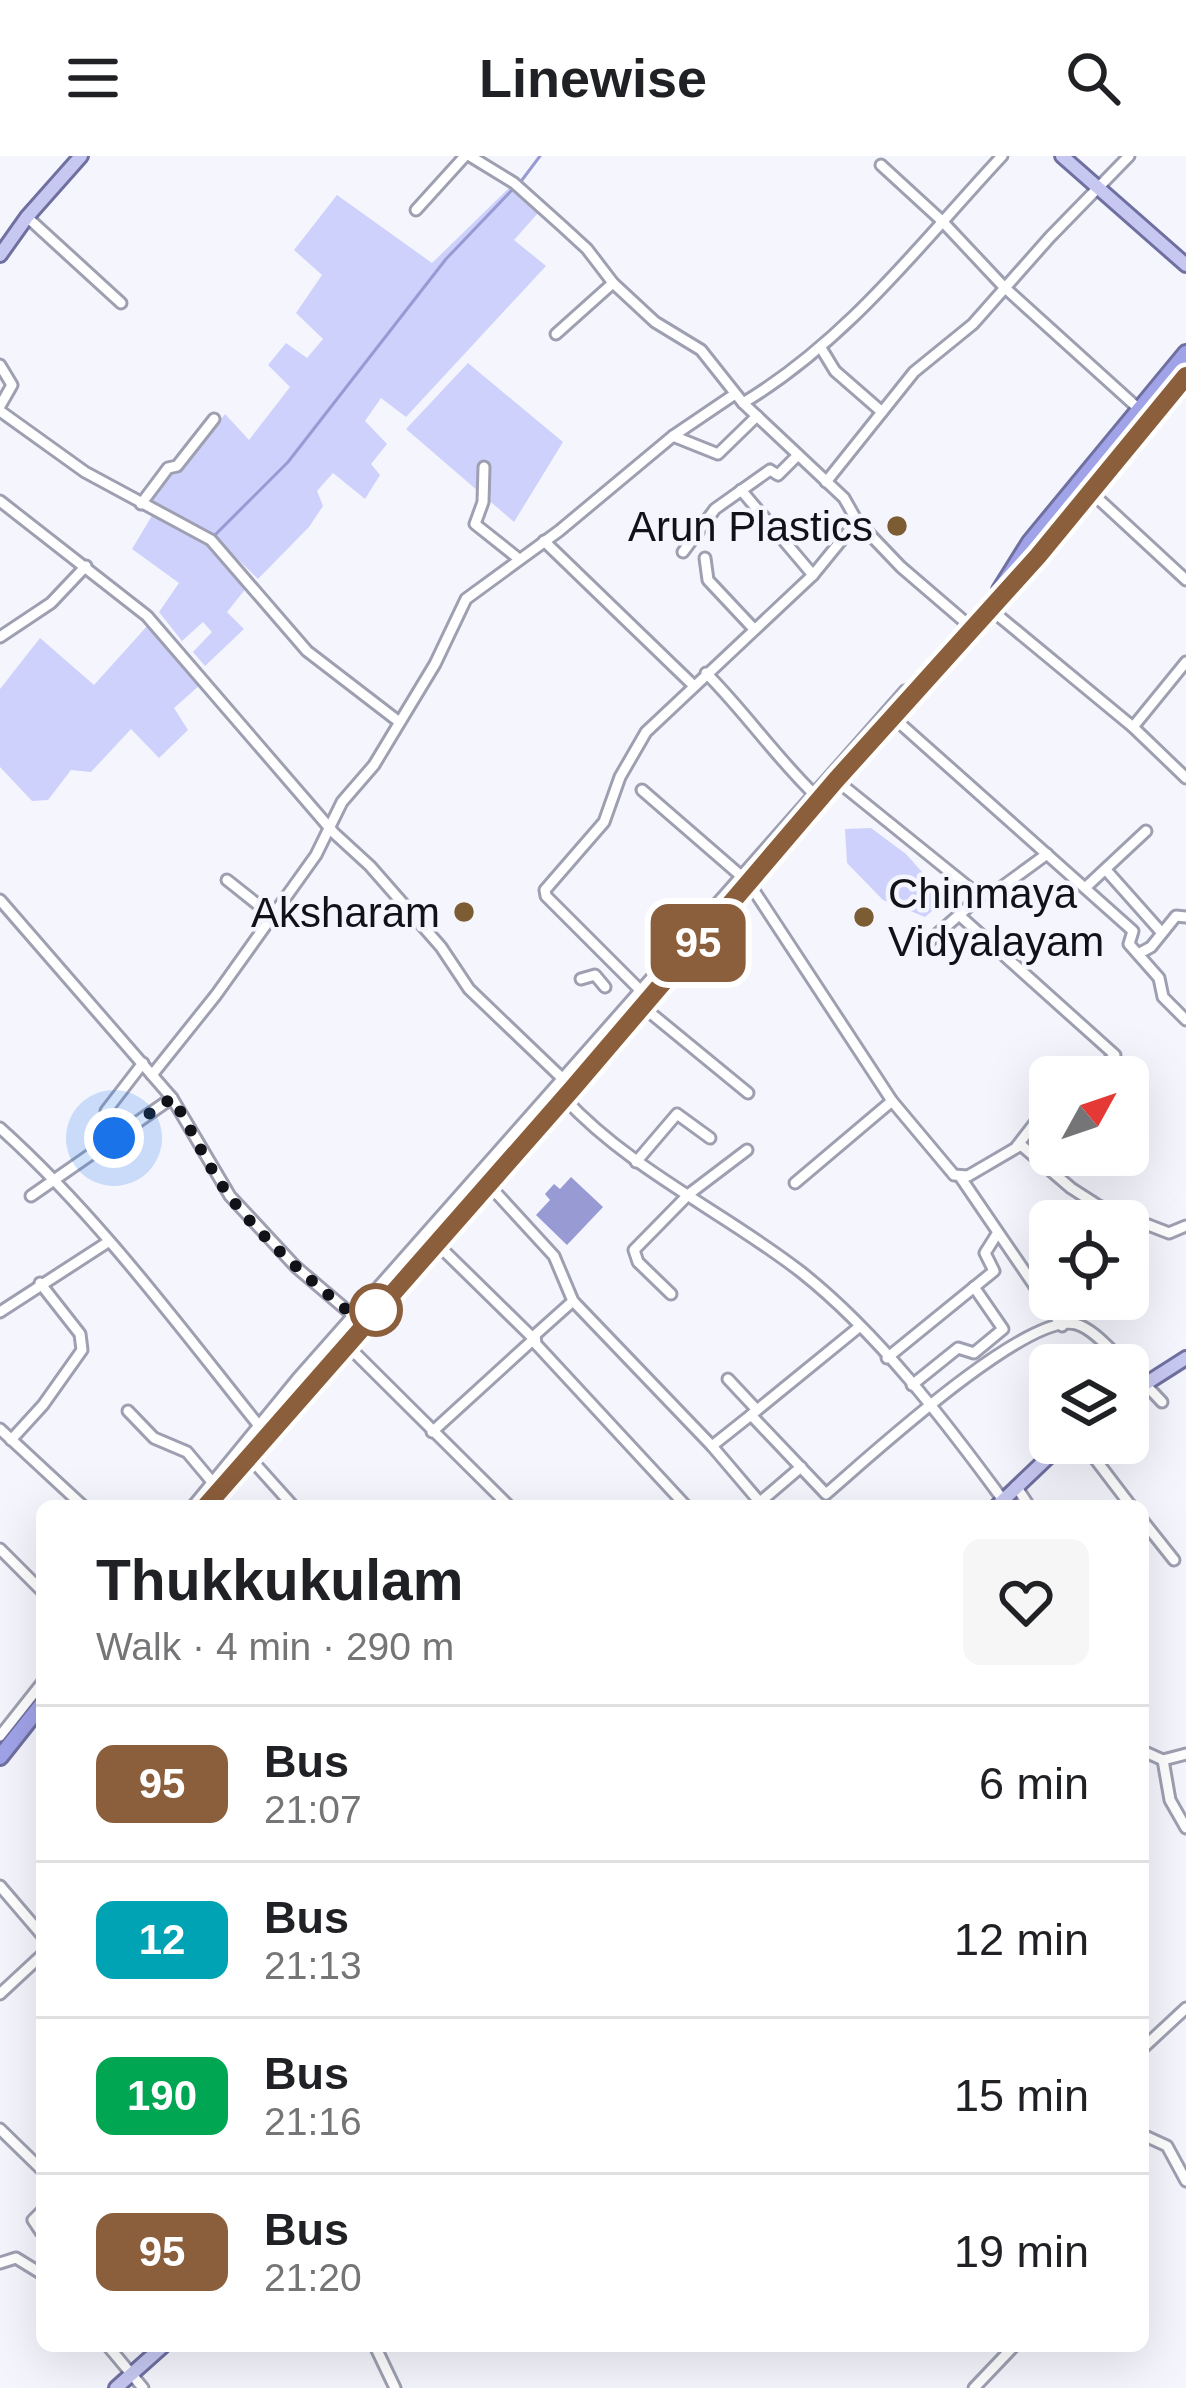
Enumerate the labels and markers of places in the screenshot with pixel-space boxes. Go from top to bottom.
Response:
place label: Arun Plastics [628,503,873,550]
marker: Arun Plastics [884,513,910,539]
place label: Chinmaya Vidyalayam [888,870,1104,965]
place label: Aksharam [251,889,440,936]
marker: Aksharam [451,899,477,925]
marker: Chinmaya Vidyalayam [851,904,877,930]
unlabelled marker [351,1285,401,1335]

